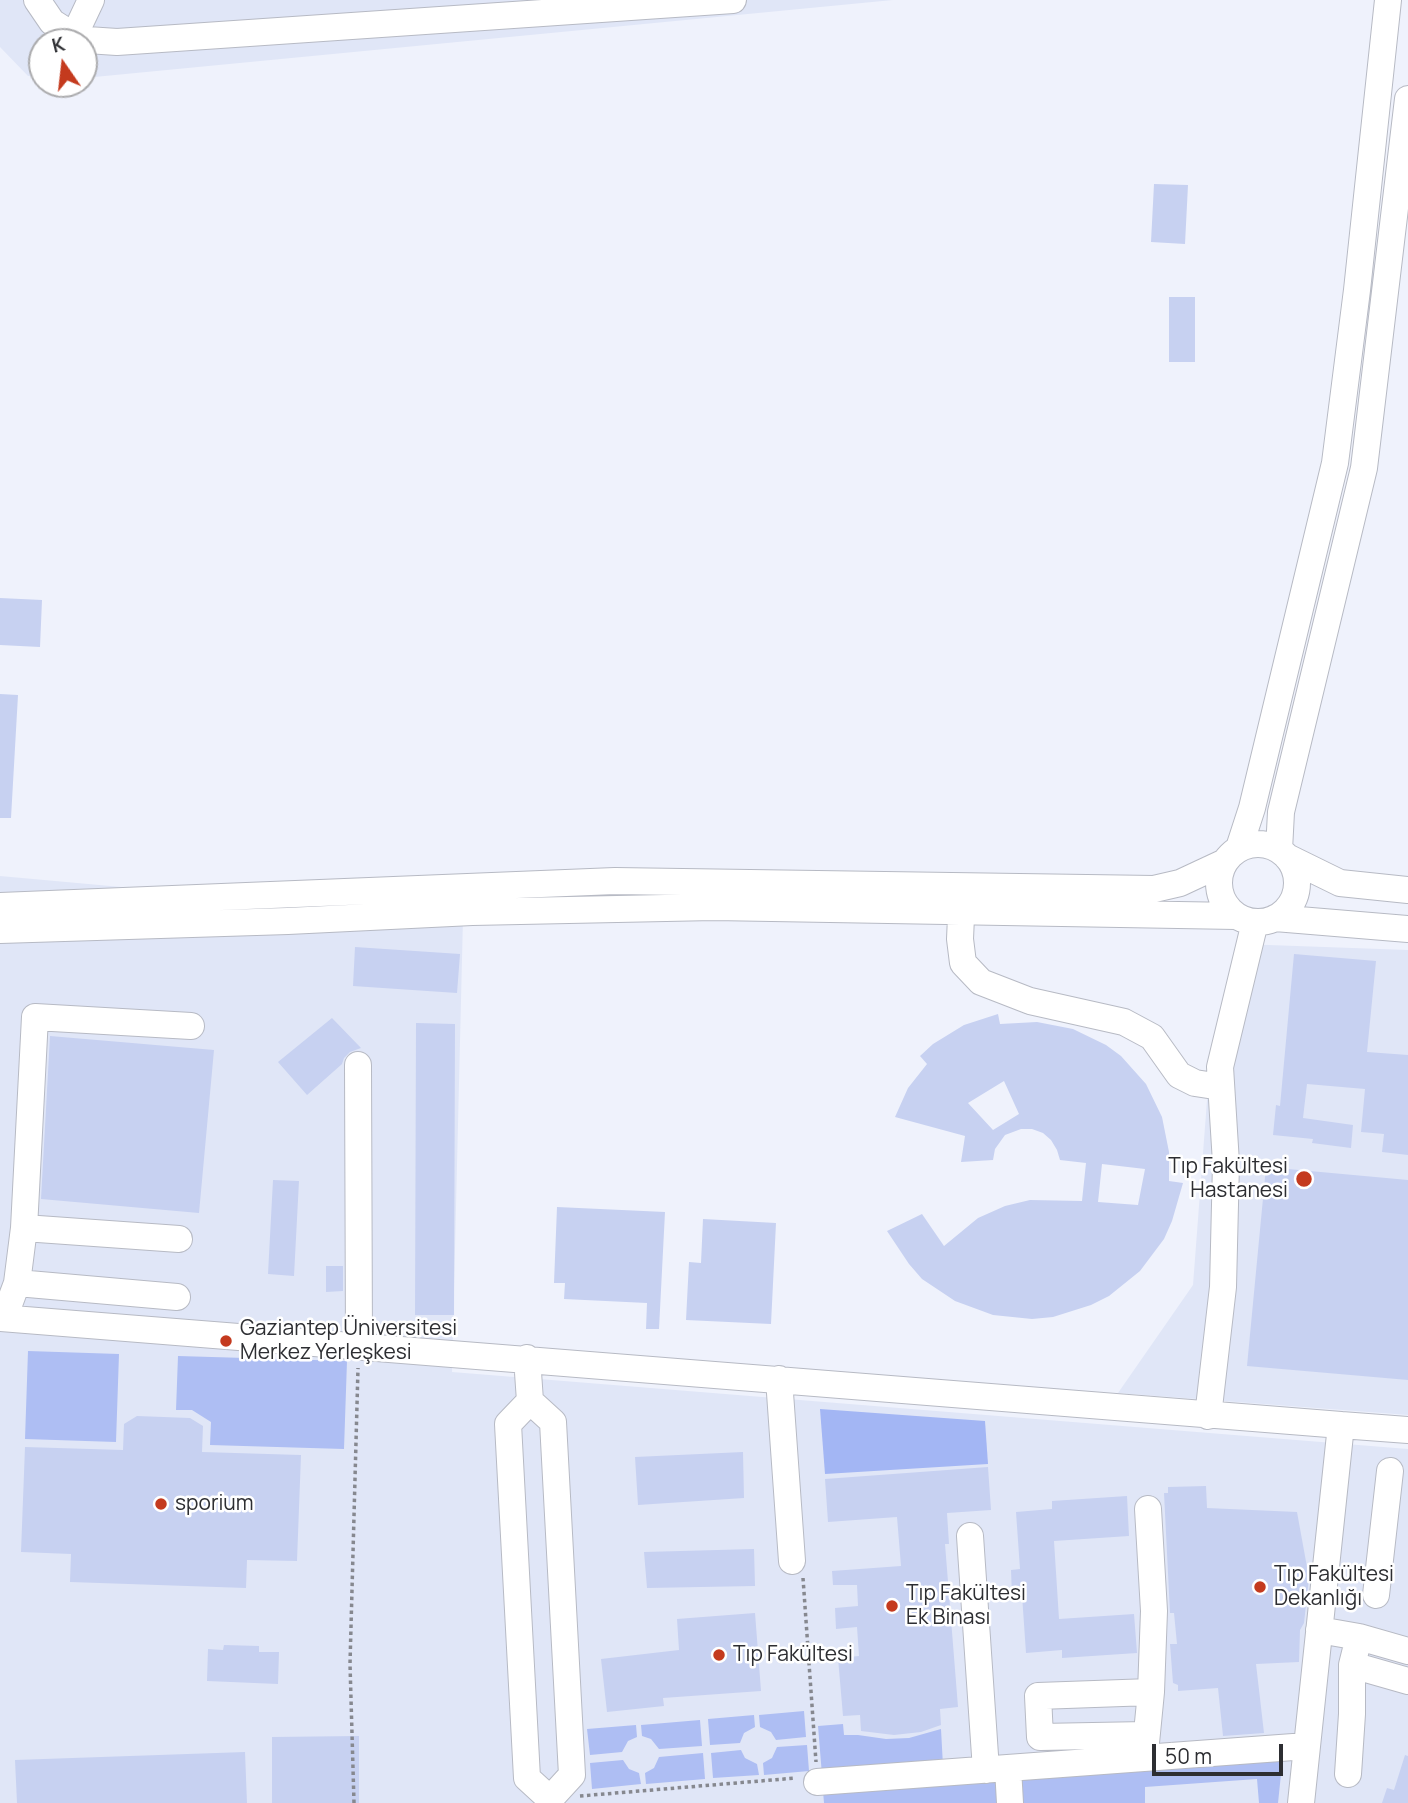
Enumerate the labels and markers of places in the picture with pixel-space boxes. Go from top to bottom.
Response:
place label: Tıp Fakültesi Hastanesi [1168,1154,1288,1204]
marker: Tıp Fakültesi Hastanesi [1294,1169,1314,1189]
place label: Gaziantep Üniversitesi Merkez Yerleşkesi [240,1316,457,1366]
marker: Gaziantep Üniversitesi Merkez Yerleşkesi [218,1333,234,1349]
place label: sporium [175,1491,254,1517]
marker: sporium [153,1496,169,1512]
place label: Tıp Fakültesi Dekanlığı [1274,1562,1394,1612]
marker: Tıp Fakültesi Dekanlığı [1252,1579,1268,1595]
place label: Tıp Fakültesi Ek Binası [906,1581,1026,1631]
marker: Tıp Fakültesi Ek Binası [884,1598,900,1614]
place label: Tıp Fakültesi [733,1642,853,1668]
marker: Tıp Fakültesi [711,1647,727,1663]

